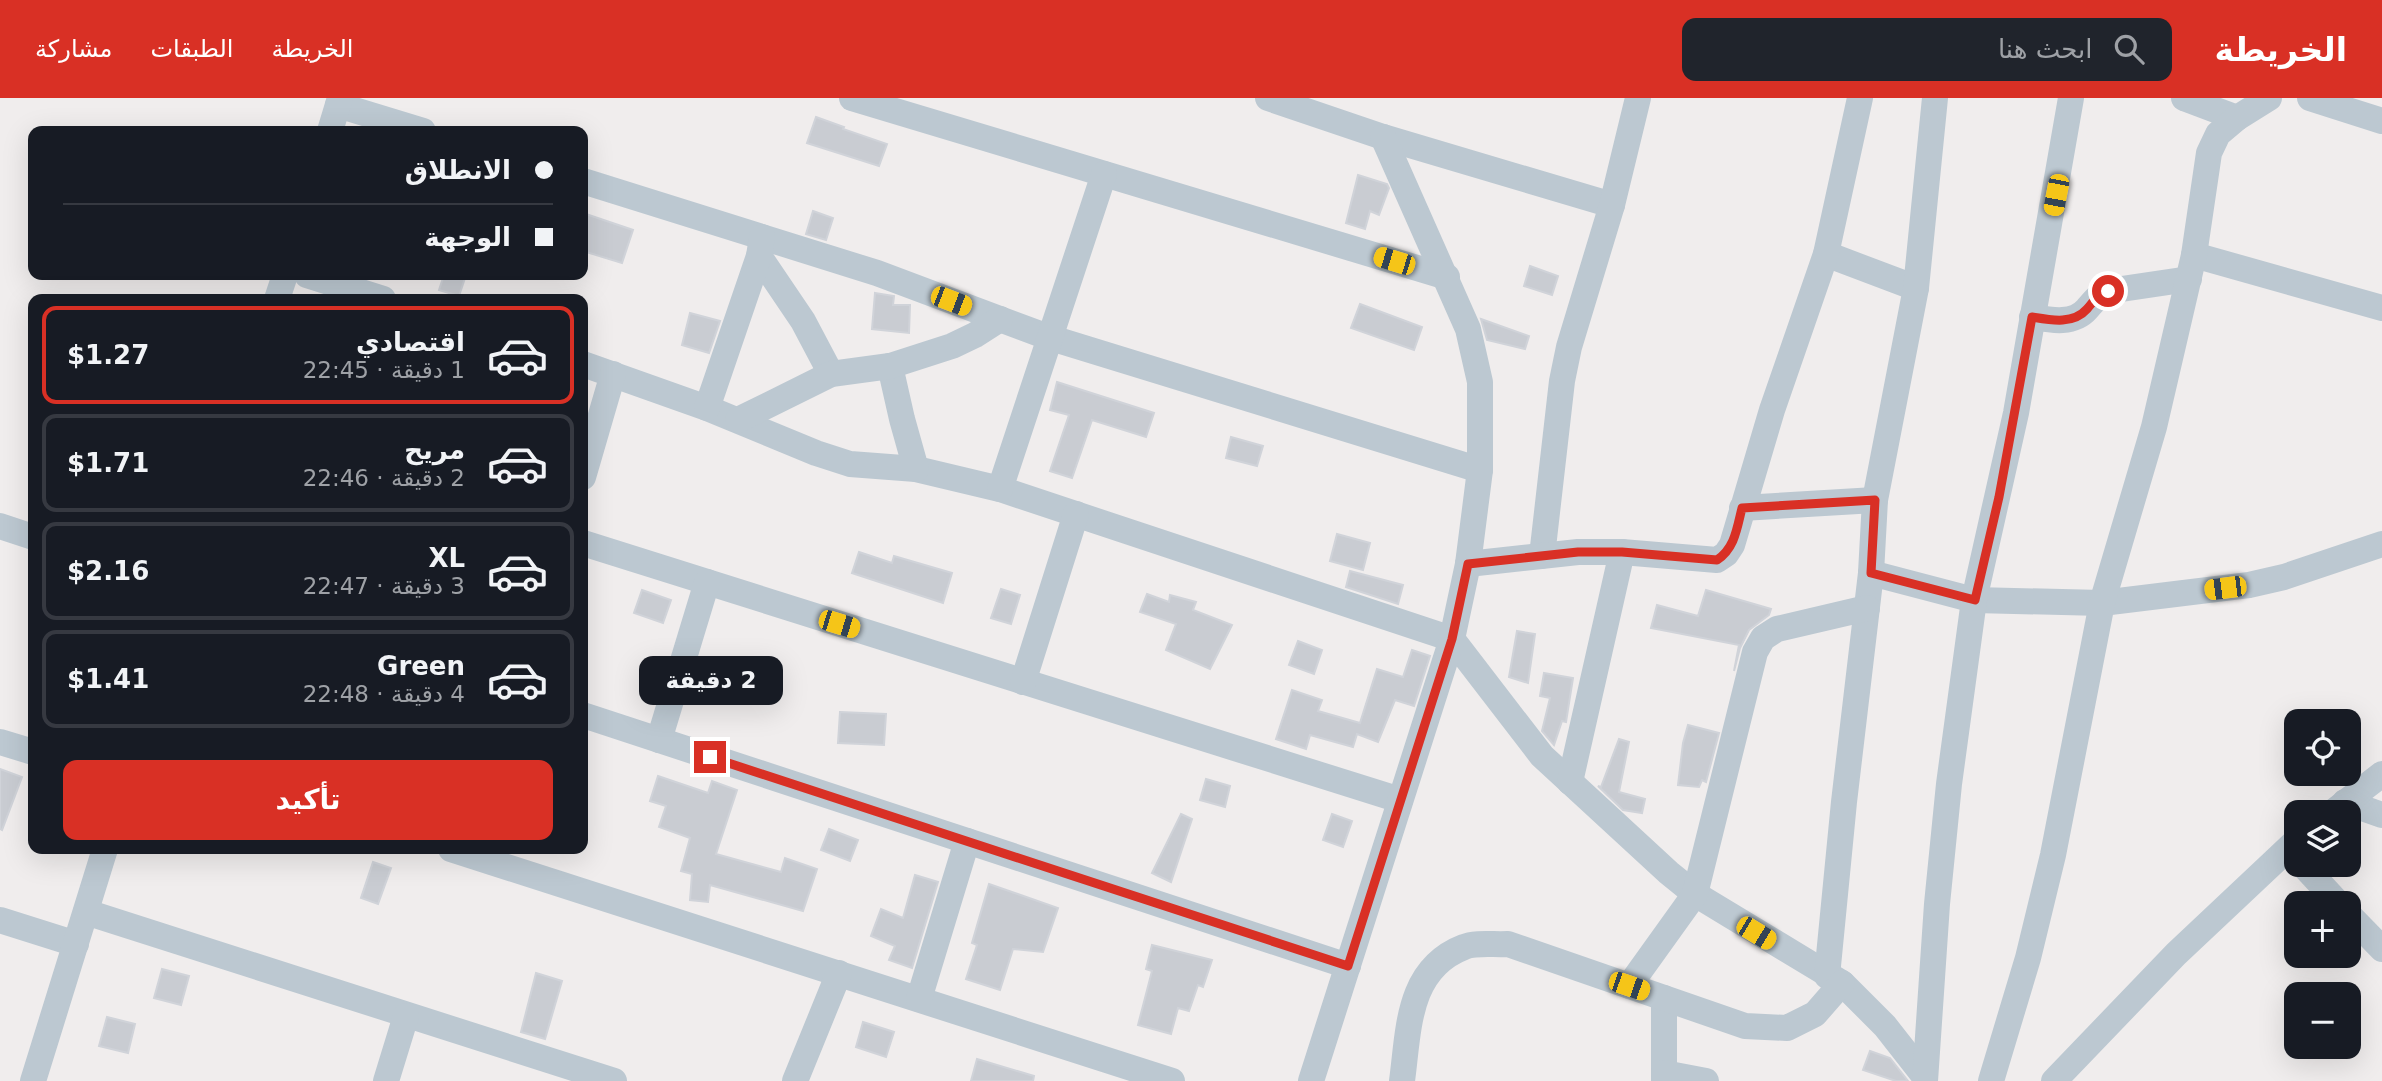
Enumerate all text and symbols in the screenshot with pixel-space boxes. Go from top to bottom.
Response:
search box [1682,18,2172,81]
icon: search [2110,30,2148,68]
text: الخريطة [2214,30,2347,69]
text: ابحث هنا [1998,34,2092,64]
text: مشاركة [35,35,112,63]
text: الطبقات [150,35,233,63]
text: الخريطة [271,35,353,63]
text: الانطلاق [405,155,511,185]
car [2042,172,2071,218]
text: الوجهة [424,222,511,252]
car [1371,245,1418,277]
route start [2092,275,2124,307]
car [928,284,975,318]
icon: car [486,324,549,387]
text: اقتصادي [356,327,465,357]
text: $1.27 [67,340,149,370]
text: 1 دقيقة · 22:45 [303,357,465,383]
icon: car [486,432,549,495]
text: مريح [404,435,465,465]
text: $1.71 [67,448,149,478]
text: 2 دقيقة · 22:46 [303,465,465,491]
icon: car [486,540,549,603]
text: XL [428,543,465,573]
text: $2.16 [67,556,149,586]
text: 3 دقيقة · 22:47 [303,573,465,599]
car [2203,575,2248,601]
car [816,608,863,640]
icon: car [486,648,549,711]
text: Green [377,651,465,681]
callout: 2 دقيقة [638,656,782,704]
text: $1.41 [67,664,149,694]
text: 2 دقيقة [666,667,756,693]
text: 4 دقيقة · 22:48 [303,681,465,707]
map controls [2284,709,2361,1059]
button: locate [2284,709,2361,786]
route end [694,741,726,773]
button: تأكيد [63,760,553,840]
button: layers [2284,800,2361,877]
button: + [2284,891,2361,968]
car [1733,913,1780,953]
car [1606,969,1653,1003]
button: − [2284,982,2361,1059]

